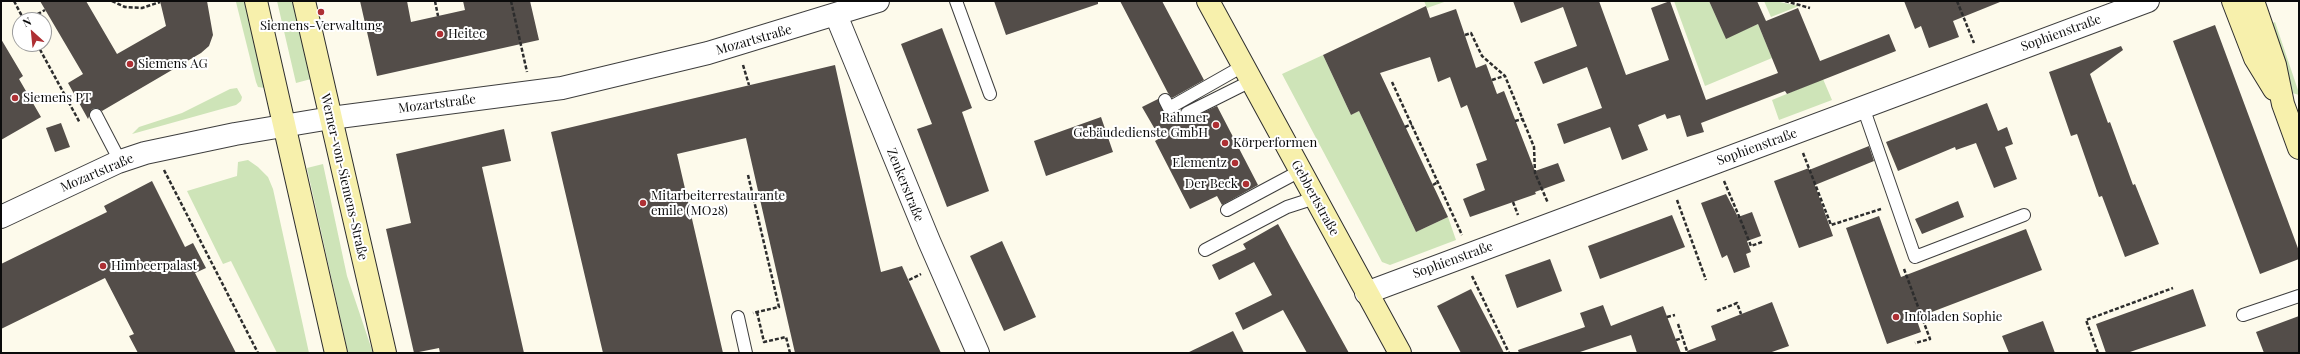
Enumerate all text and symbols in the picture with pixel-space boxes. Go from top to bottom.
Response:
marker: Siemens-Verwaltung [316,7,326,17]
street label: Sophienstraße [2019,11,2103,55]
north arrow [12,12,52,52]
text: N [20,13,34,30]
place label: Siemens-Verwaltung [260,18,382,34]
street label: Mozartstraße [714,22,794,58]
place label: Heitec [448,26,485,42]
marker: Heitec [435,29,445,39]
place label: Siemens AG [138,56,208,72]
marker: Siemens AG [125,59,135,69]
place label: Siemens PT [23,90,91,106]
street label: Mozartstraße [397,91,477,117]
street label: Werner-von-Siemens-Straße [317,92,371,262]
marker: Siemens PT [10,93,20,103]
place label: Rahmer Gebäudedienste GmbH [1073,110,1208,141]
marker: Rahmer Gebäudedienste GmbH [1211,120,1221,130]
street label: Sophienstraße [1715,125,1799,169]
place label: Körperformen [1233,135,1317,151]
marker: Körperformen [1220,138,1230,148]
street label: Zenkerstraße [883,146,927,224]
street label: Mozartstraße [58,151,136,195]
place label: Elementz [1172,155,1227,171]
street label: Gebbertstraße [1288,157,1342,239]
marker: Elementz [1230,158,1240,168]
place label: Der Beck [1185,176,1238,192]
marker: Der Beck [1241,179,1251,189]
place label: Mitarbeiterrestaurante emile (MO28) [651,188,785,219]
marker: Mitarbeiterrestaurante emile (MO28) [638,198,648,208]
street label: Sophienstraße [1411,238,1495,282]
place label: Himbeerpalast [111,258,197,274]
marker: Himbeerpalast [98,261,108,271]
place label: Infoladen Sophie [1904,309,2002,325]
marker: Infoladen Sophie [1891,312,1901,322]

